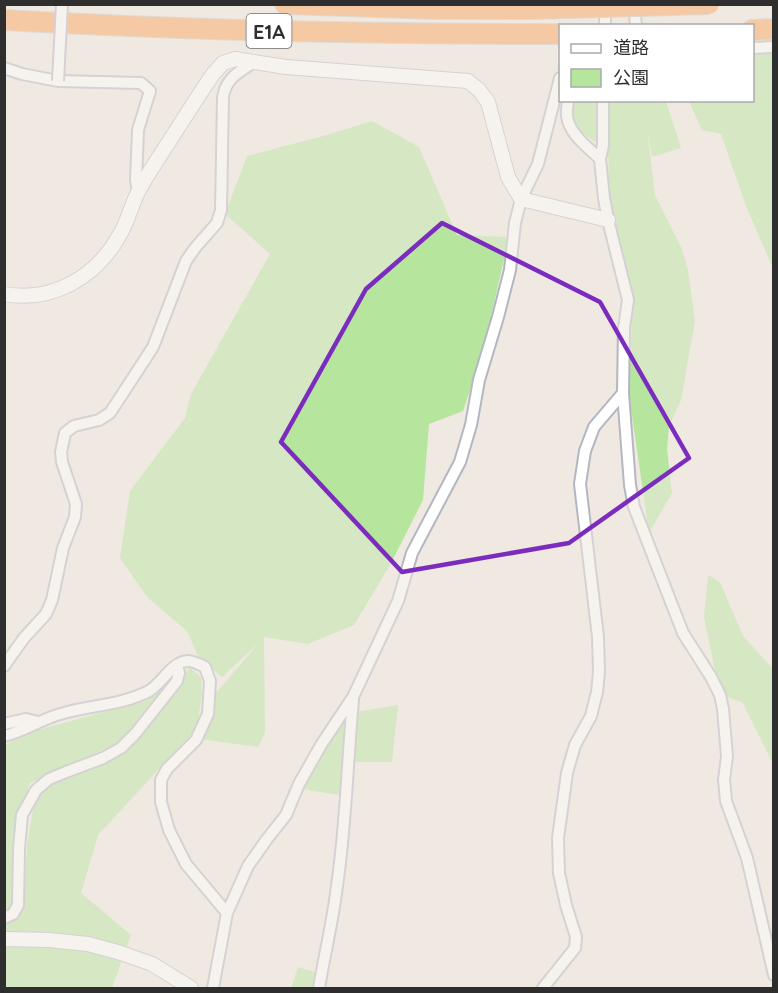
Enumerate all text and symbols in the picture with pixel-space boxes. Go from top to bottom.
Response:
road number: E1A [246,14,292,48]
legend [559,24,754,102]
text: 道路 [613,36,649,59]
text: 公園 [613,66,649,89]

